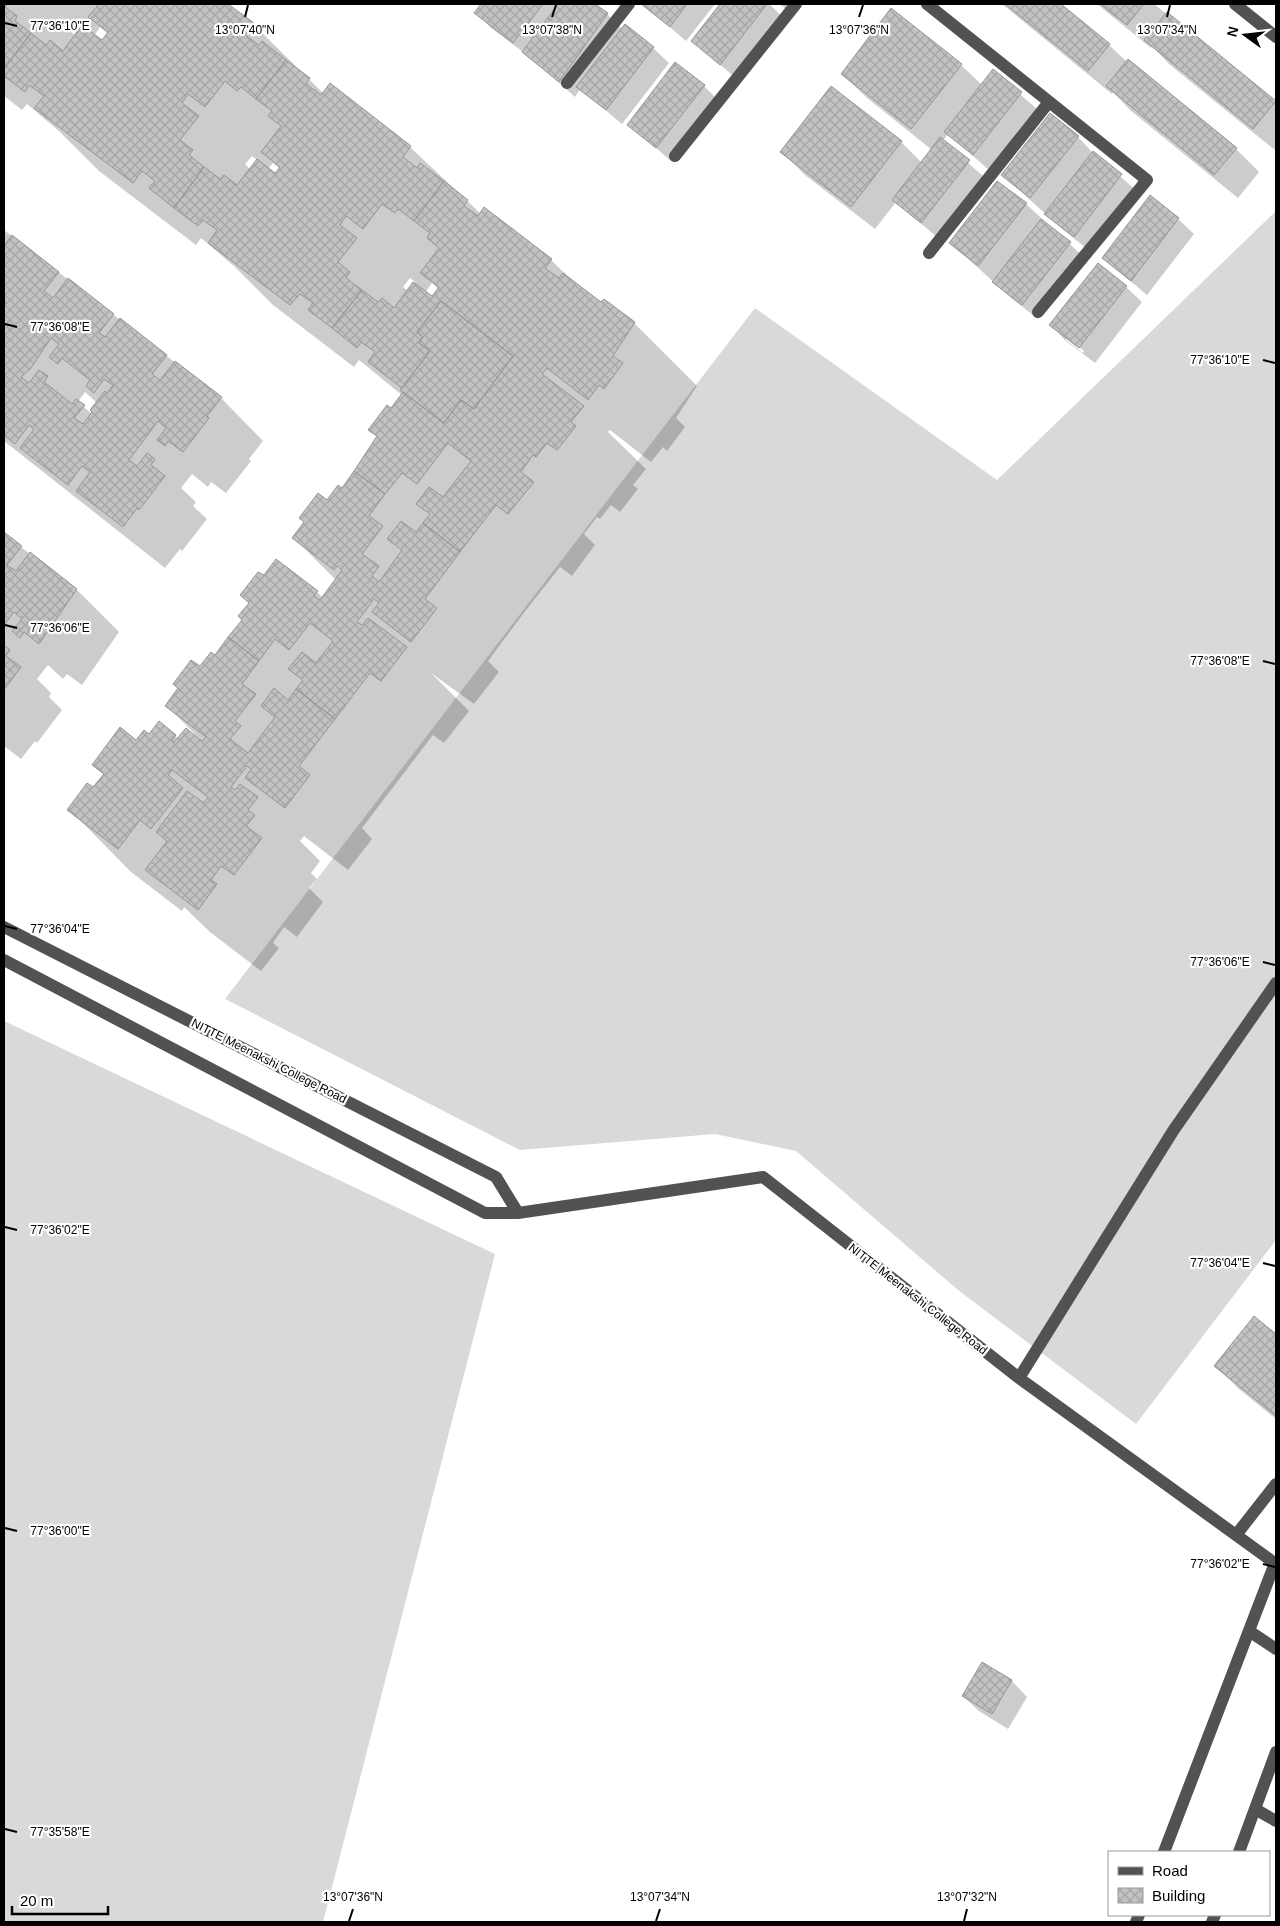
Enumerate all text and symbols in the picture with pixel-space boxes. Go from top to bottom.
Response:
north arrow [1220,10,1270,60]
text: 77°36'10"E [30,19,90,33]
text: 13°07'40"N [215,23,275,37]
text: 13°07'38"N [522,23,582,37]
text: 13°07'36"N [829,23,889,37]
text: 13°07'34"N [1137,23,1197,37]
text: N [1223,25,1241,39]
text: 77°36'08"E [30,320,90,334]
text: 77°36'10"E [1190,353,1250,367]
text: 77°36'06"E [30,621,90,635]
text: 77°36'08"E [1190,654,1250,668]
text: 77°36'04"E [30,922,90,936]
text: 77°36'06"E [1190,955,1250,969]
street label: NITTE Meenakshi College Road [189,1016,349,1106]
text: 77°36'02"E [30,1223,90,1237]
street label: NITTE Meenakshi College Road [846,1241,990,1357]
text: 77°36'04"E [1190,1256,1250,1270]
text: 77°36'00"E [30,1524,90,1538]
text: 77°36'02"E [1190,1557,1250,1571]
text: 77°35'58"E [30,1825,90,1839]
legend [1108,1851,1270,1916]
text: Road [1152,1862,1188,1879]
scale bar [12,1884,109,1916]
text: Building [1152,1887,1205,1904]
text: 13°07'36"N [323,1890,383,1904]
text: 13°07'34"N [630,1890,690,1904]
text: 13°07'32"N [937,1890,997,1904]
text: 20 m [20,1892,53,1909]

